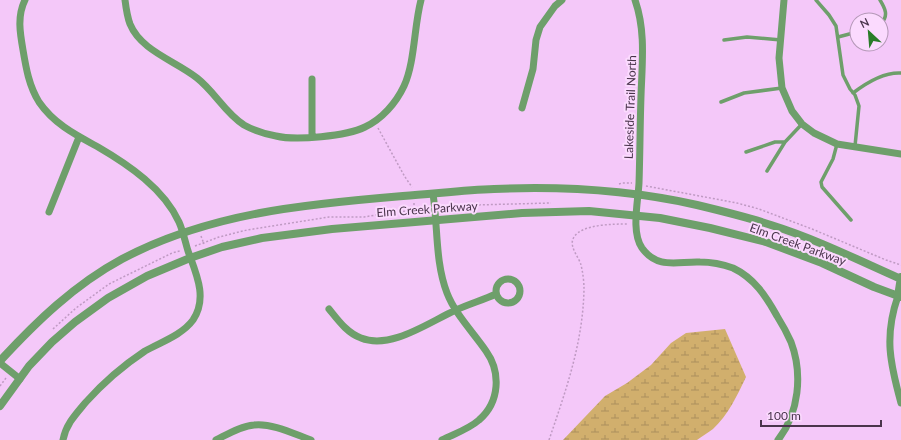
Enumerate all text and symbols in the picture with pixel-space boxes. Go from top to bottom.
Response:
north arrow [849,12,889,52]
text: N [858,15,871,30]
street label: Lakeside Trail North [621,55,639,159]
street label: Elm Creek Parkway [376,198,479,220]
street label: Elm Creek Parkway [748,220,849,269]
scale bar [761,402,881,428]
text: 100 m [767,408,801,423]

